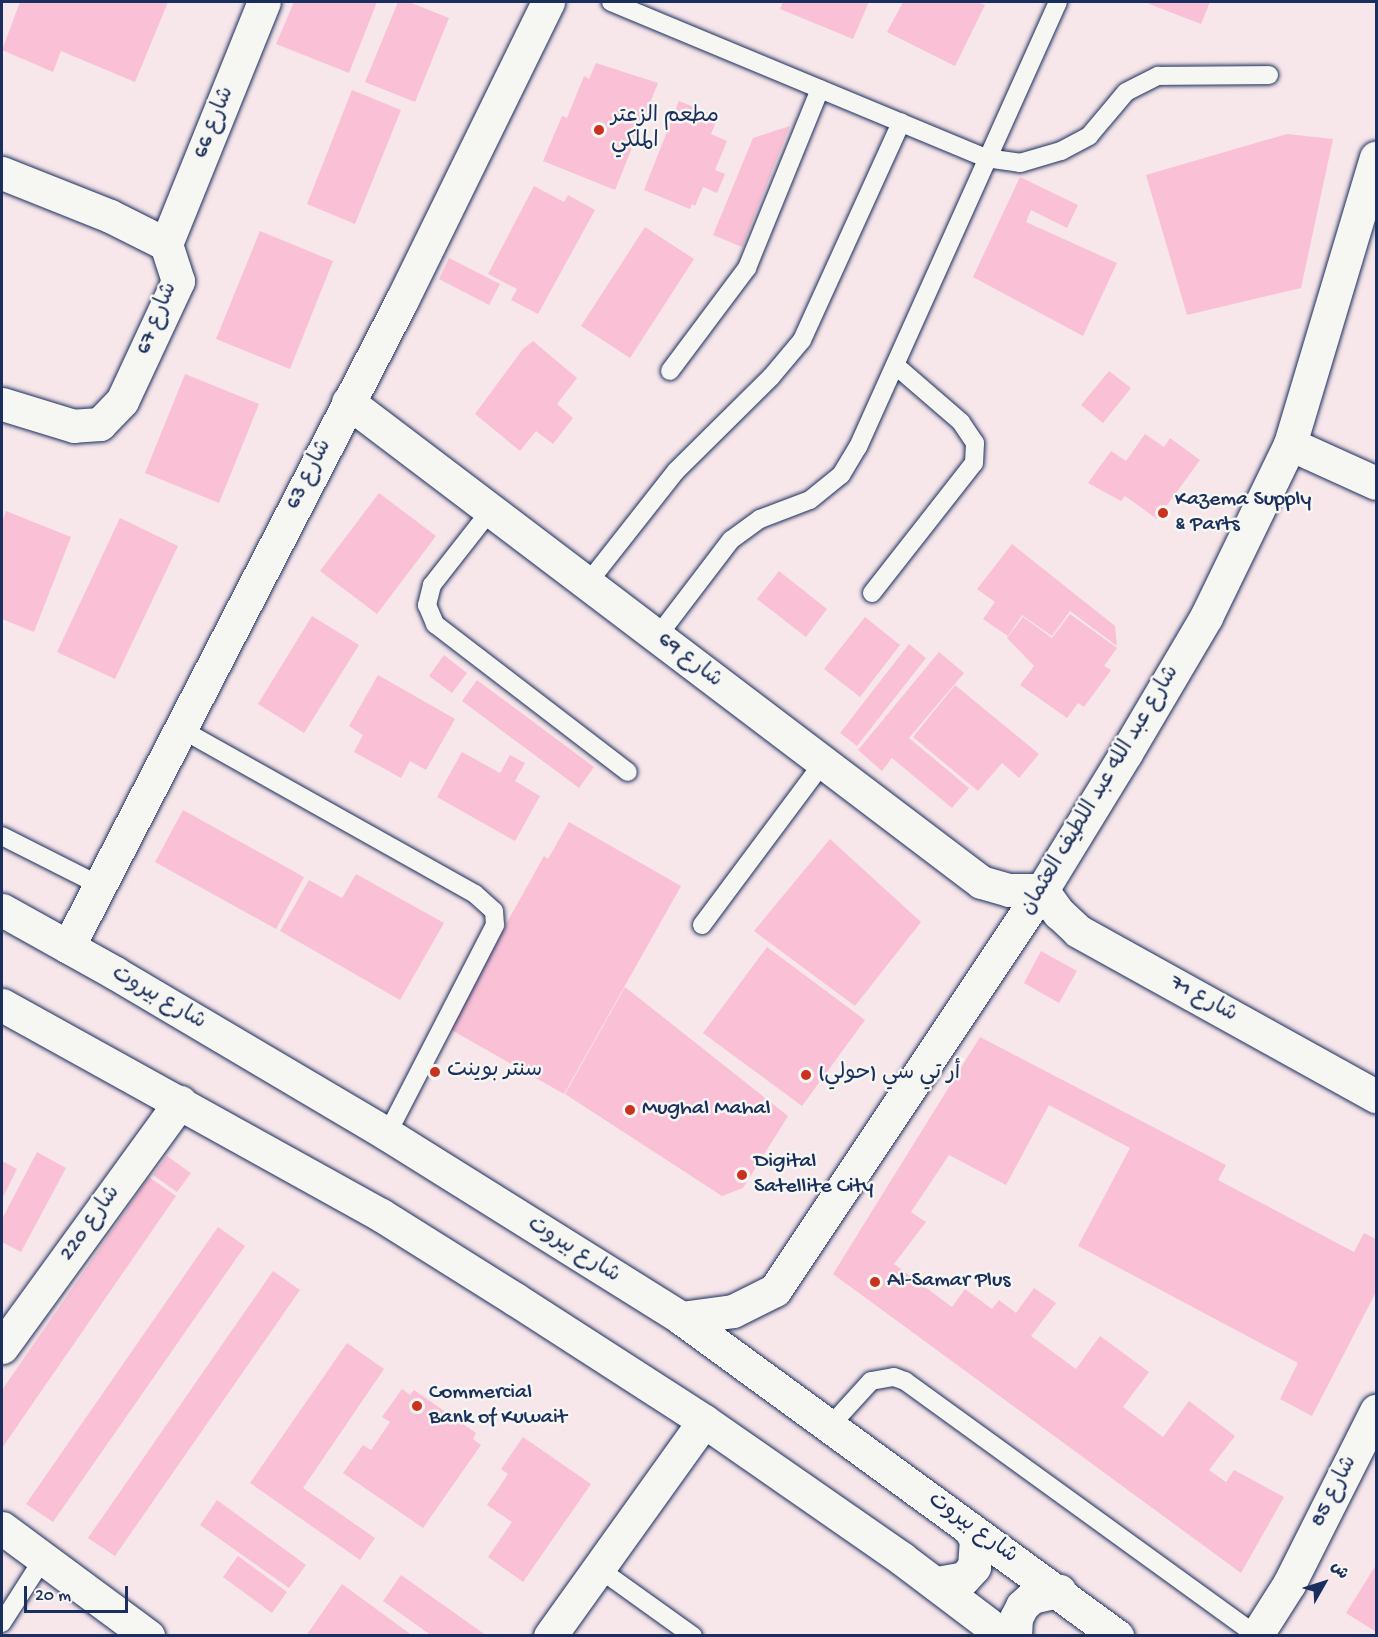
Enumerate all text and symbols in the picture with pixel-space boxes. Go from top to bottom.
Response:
street label: شارع 66 [189,83,241,163]
place label: مطعم الزعتر الملكي [611,104,719,156]
marker: مطعم الزعتر الملكي [592,123,606,137]
street label: شارع 67 [132,279,184,359]
street label: شارع 63 [281,435,339,515]
place label: Kazema Supply & Parts [1175,487,1311,538]
marker: Kazema Supply & Parts [1156,506,1170,520]
street label: شارع 69 [651,628,727,694]
street label: شارع عبد الله عبد اللطيف العثمان [1016,661,1186,921]
street label: شارع بيروت [106,961,210,1037]
street label: شارع 71 [1165,971,1241,1029]
place label: سنتر بوينت [447,1059,542,1085]
place label: أر تي سي (حولي) [818,1062,960,1088]
marker: سنتر بوينت [428,1065,442,1079]
marker: أر تي سي (حولي) [799,1068,813,1082]
place label: Mughal Mahal [642,1097,771,1123]
marker: Mughal Mahal [623,1103,637,1117]
place label: Digital Satellite City [754,1149,873,1200]
marker: Digital Satellite City [735,1168,749,1182]
street label: شارع 220 [55,1181,127,1267]
street label: شارع بيروت [522,1212,624,1290]
place label: Al-Samar Plus [887,1269,1010,1295]
marker: Al-Samar Plus [868,1275,882,1289]
place label: Commercial Bank of Kuwait [429,1380,567,1432]
marker: Commercial Bank of Kuwait [410,1399,424,1413]
street label: شارع 85 [1306,1452,1364,1532]
street label: شارع بيروت [922,1488,1022,1570]
north arrow [1294,1553,1354,1613]
text: ش [1325,1559,1351,1584]
scale bar [27,1574,130,1612]
text: 20 m [35,1586,71,1607]

